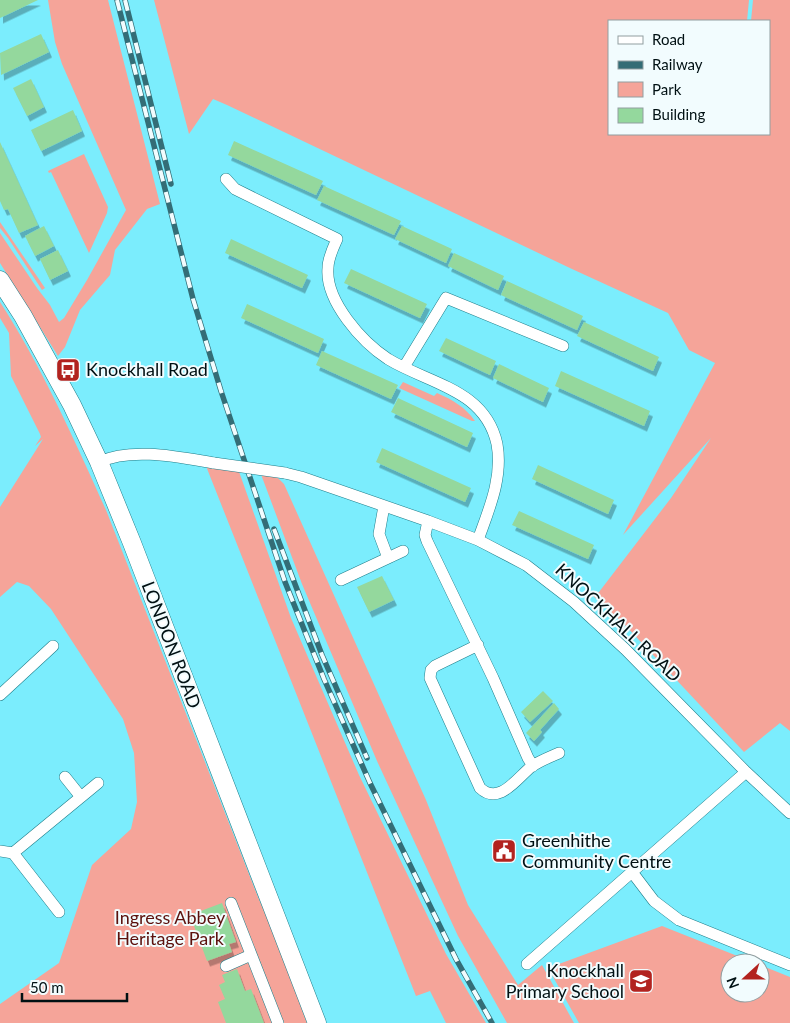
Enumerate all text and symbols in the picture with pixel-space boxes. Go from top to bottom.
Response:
legend [608,20,770,135]
text: Road [652,30,685,48]
text: Railway [652,55,703,73]
text: Park [652,80,682,98]
text: Building [652,105,705,123]
bus stop icon: Knockhall Road [55,357,81,383]
place label: Knockhall Road [86,358,208,380]
street label: KNOCKHALL ROAD [551,558,686,686]
street label: LONDON ROAD [138,578,206,711]
place label: Greenhithe Community Centre [522,829,671,872]
public building icon: Greenhithe Community Centre [491,838,517,864]
park label: Ingress Abbey Heritage Park [115,906,226,949]
north arrow [720,953,770,1003]
place label: Knockhall Primary School [506,959,624,1002]
school or university icon: Knockhall Primary School [628,968,654,994]
scale bar [22,970,128,1002]
text: N [723,975,742,991]
text: 50 m [30,978,64,996]

